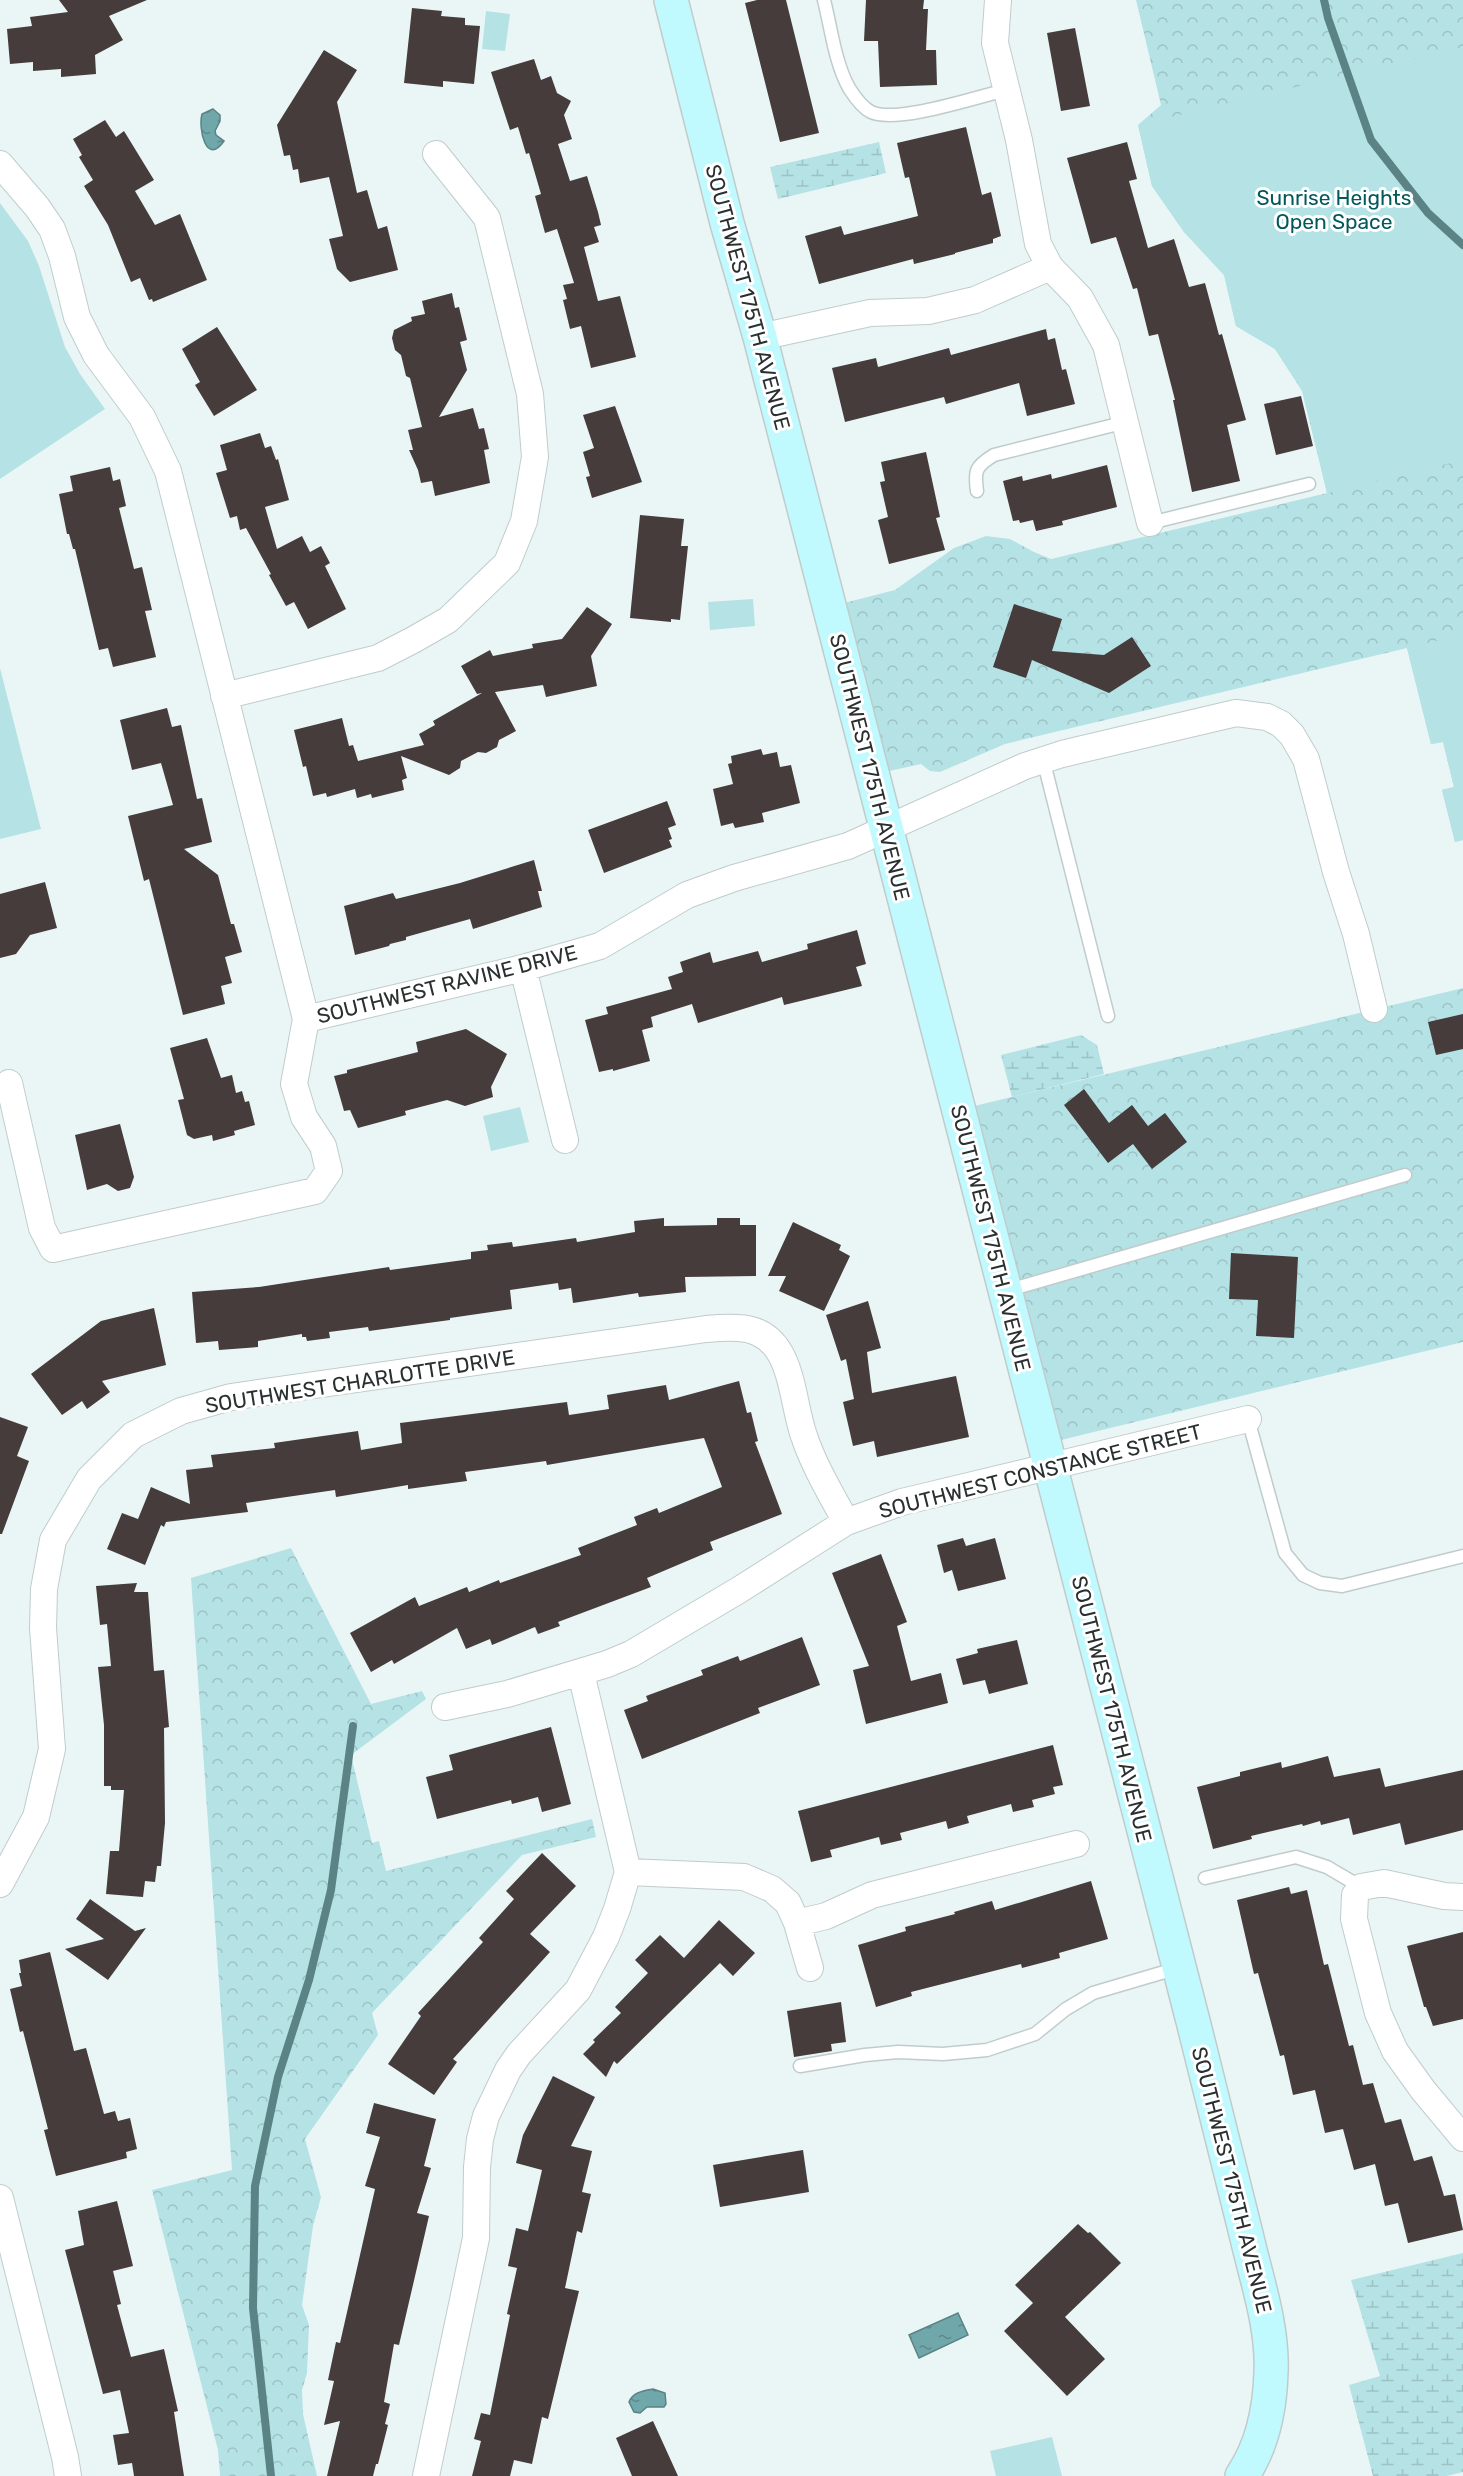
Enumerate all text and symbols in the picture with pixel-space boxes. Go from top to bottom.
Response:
street label: SOUTHWEST 175TH AVENUE [700,161,796,433]
park label: Sunrise Heights Open Space [1256,185,1412,234]
street label: SOUTHWEST 175TH AVENUE [825,631,915,903]
street label: SOUTHWEST RAVINE DRIVE [314,940,580,1028]
street label: SOUTHWEST 175TH AVENUE [946,1102,1036,1374]
street label: SOUTHWEST CHARLOTTE DRIVE [203,1344,517,1418]
street label: SOUTHWEST CONSTANCE STREET [876,1419,1204,1523]
street label: SOUTHWEST 175TH AVENUE [1067,1573,1157,1845]
street label: SOUTHWEST 175TH AVENUE [1187,2044,1277,2316]

